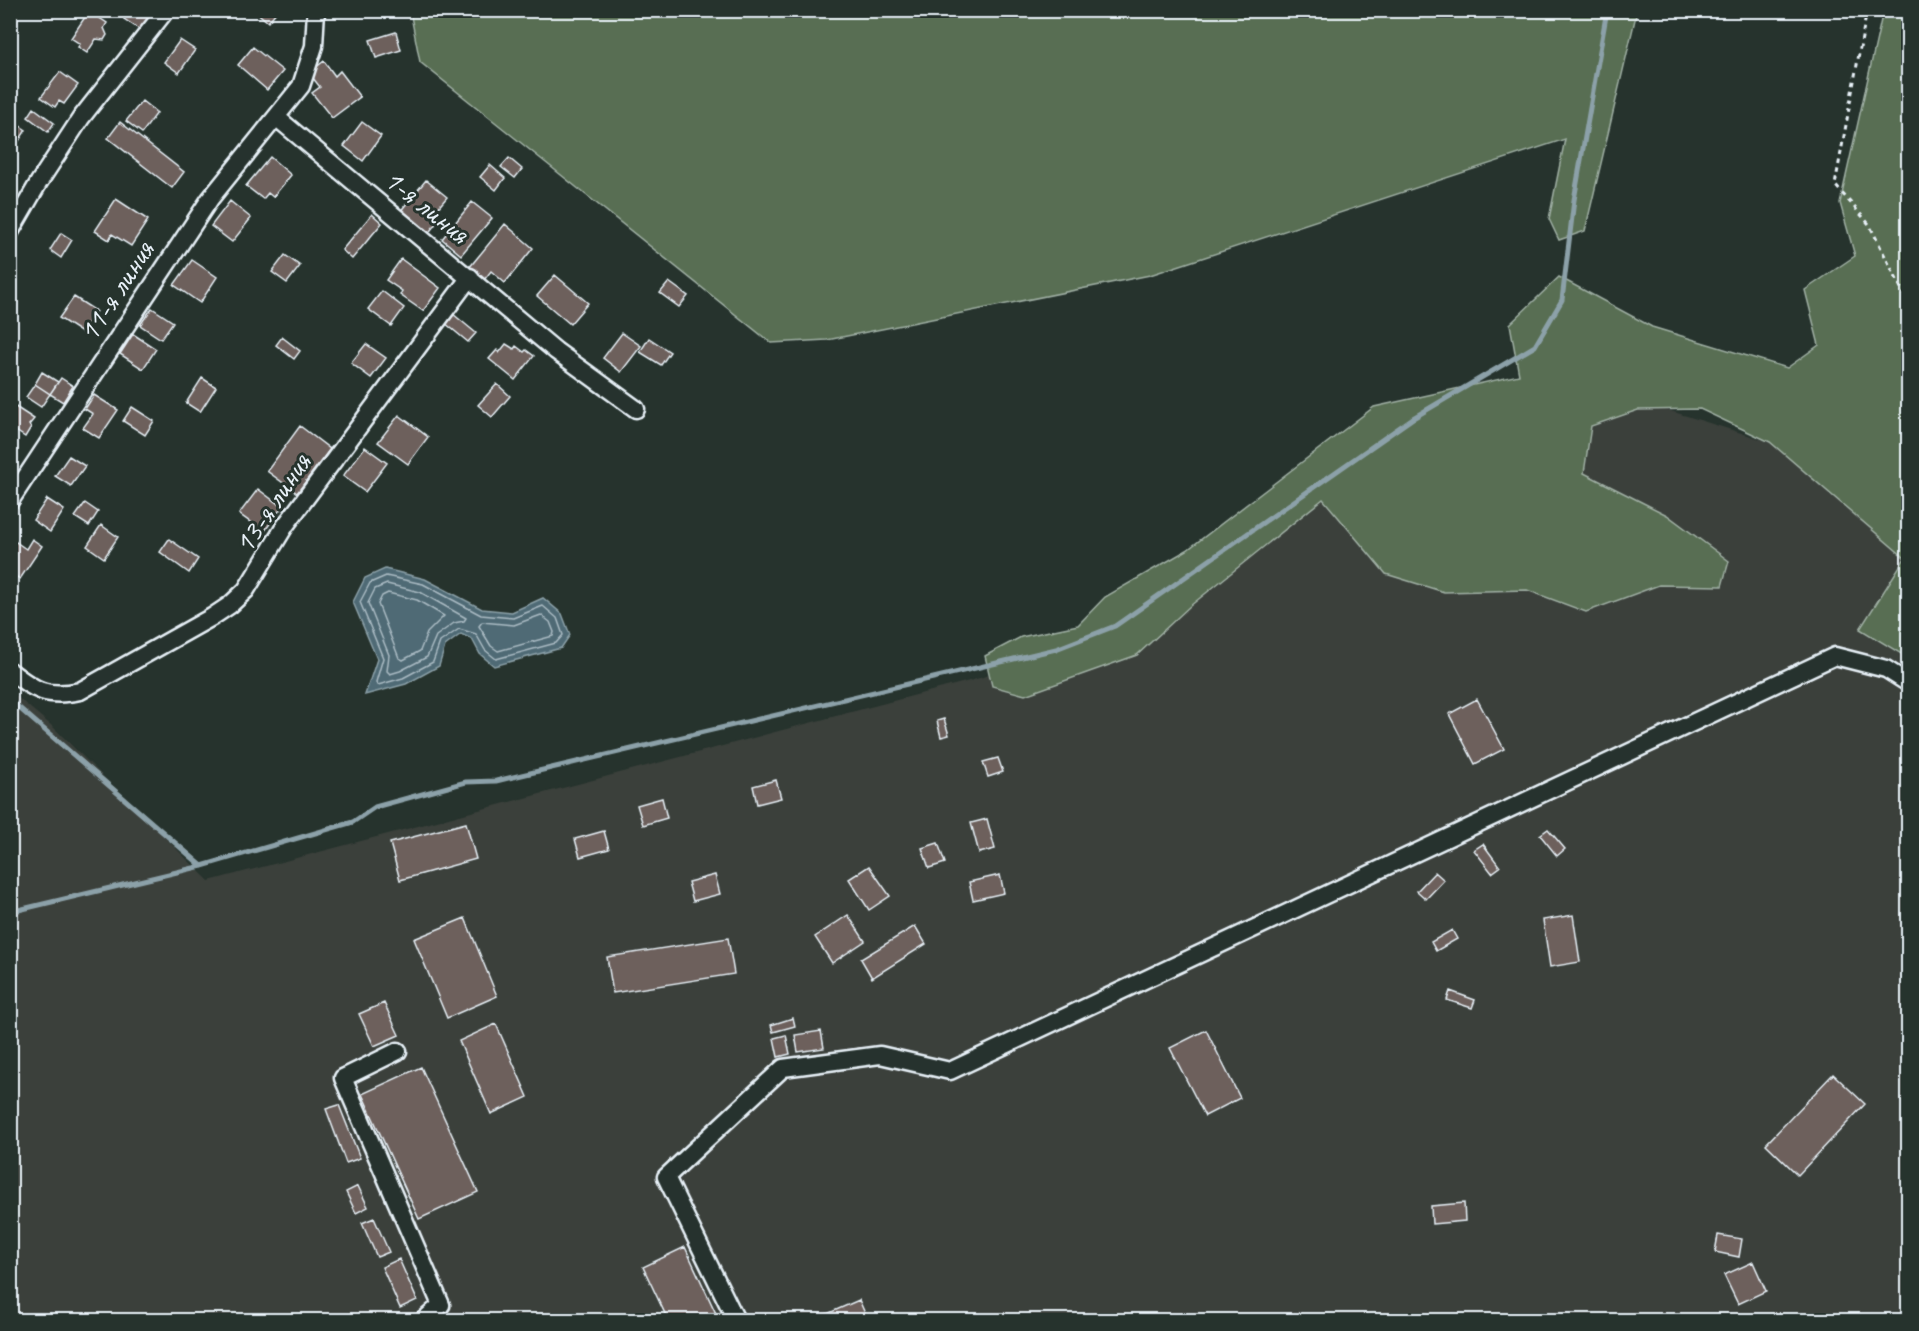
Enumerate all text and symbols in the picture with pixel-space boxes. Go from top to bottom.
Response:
street label: 1-я линия [377,160,478,253]
street label: 11-я линия [69,233,163,349]
street label: 13-я линия [225,445,320,560]

